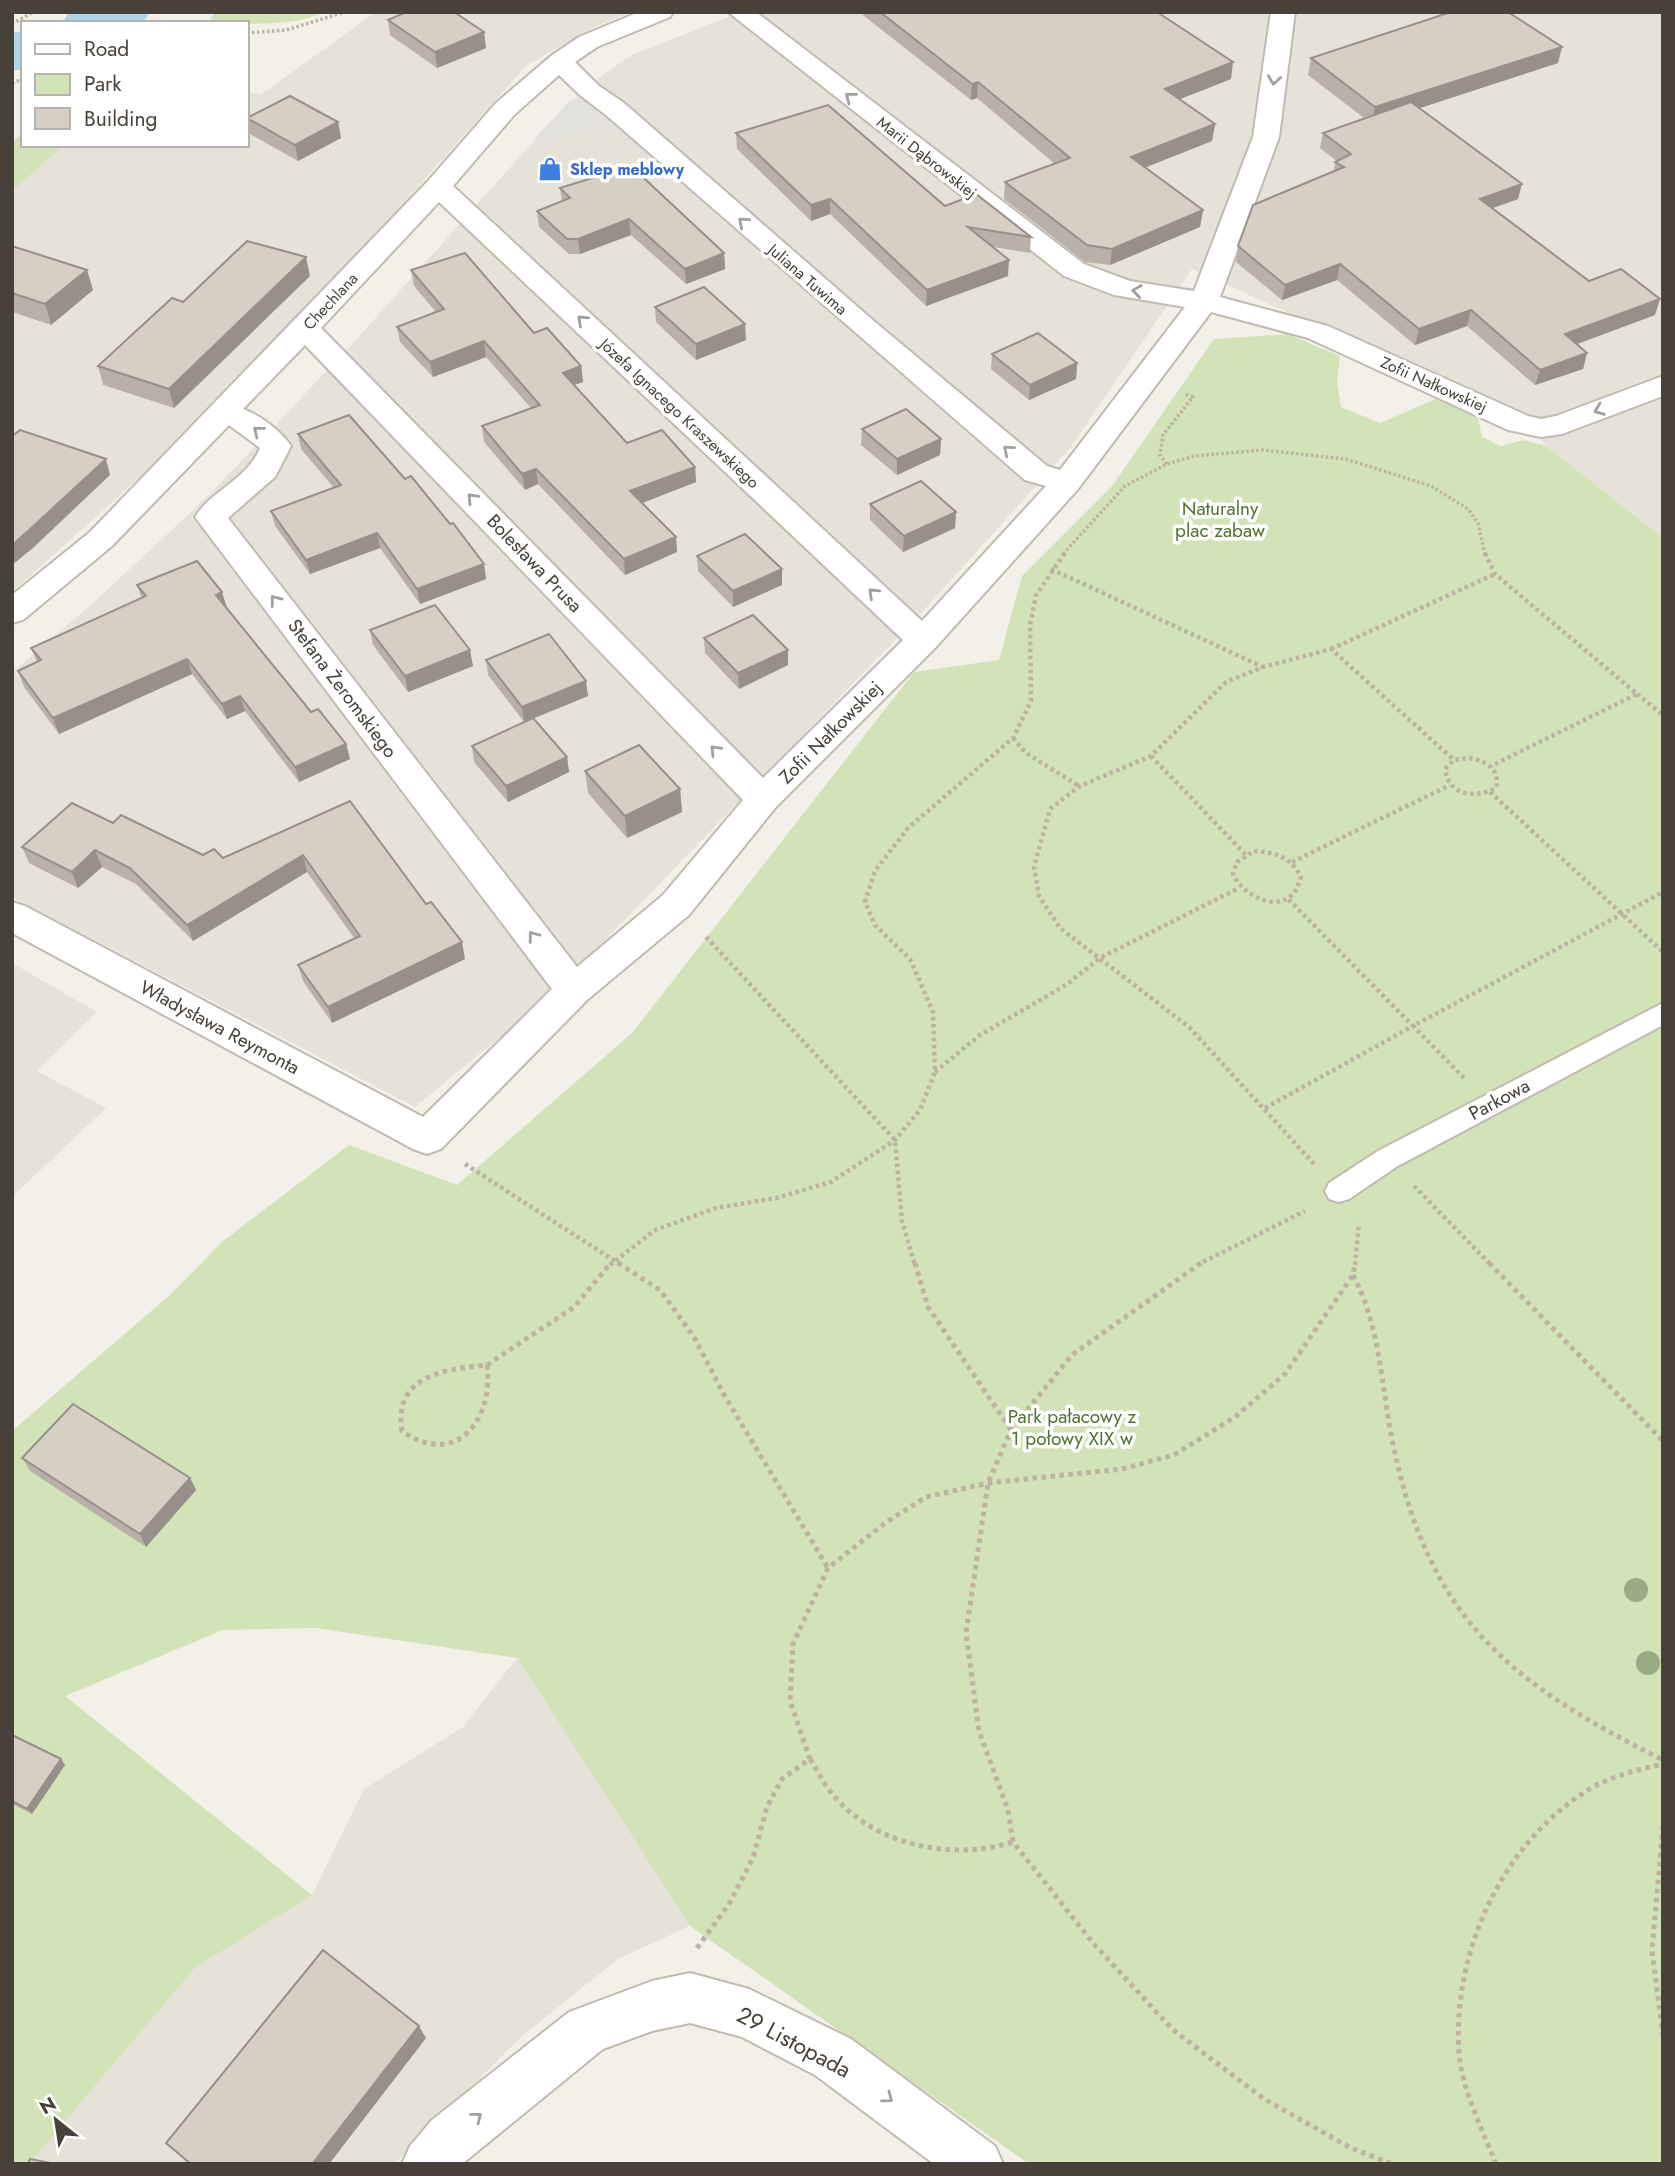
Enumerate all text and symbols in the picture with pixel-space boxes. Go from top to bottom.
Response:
legend [21,21,248,147]
text: Road [84,34,129,64]
text: Park [84,69,122,99]
one-way arrow [1267,74,1282,86]
one-way arrow [845,92,857,105]
text: Building [84,104,157,134]
street label: Marii Dąbrowskiej [872,111,982,204]
shop icon: Sklep meblowy [536,155,564,183]
place label: Sklep meblowy [570,158,685,181]
one-way arrow [738,218,751,230]
street label: Juliana Tuwima [761,237,852,320]
street label: Chechlana [298,267,363,335]
one-way arrow [1131,284,1143,299]
one-way arrow [577,316,590,329]
street label: Józefa Ignacego Kraszewskiego [593,332,765,494]
street label: Zofii Nałkowskiej [1377,351,1491,418]
one-way arrow [1594,401,1606,415]
one-way arrow [253,427,266,440]
one-way arrow [1004,446,1017,458]
one-way arrow [468,493,481,506]
park label: Naturalny plac zabaw [1175,495,1265,544]
street label: Bolesława Prusa [481,508,589,619]
one-way arrow [868,589,881,601]
one-way arrow [271,595,284,607]
street label: Stefana Żeromskiego [281,613,404,763]
street label: Zofii Nałkowskiej [773,675,888,790]
one-way arrow [711,745,724,758]
one-way arrow [528,931,541,944]
street label: Władysława Reymonta [135,974,305,1081]
street label: Parkowa [1464,1072,1535,1127]
park label: Park pałacowy z 1 połowy XIX w [1008,1403,1137,1452]
street label: 29 Listopada [731,1998,857,2086]
north arrow [21,2085,91,2155]
one-way arrow [880,2089,893,2102]
text: N [34,2090,61,2121]
one-way arrow [469,2112,482,2125]

